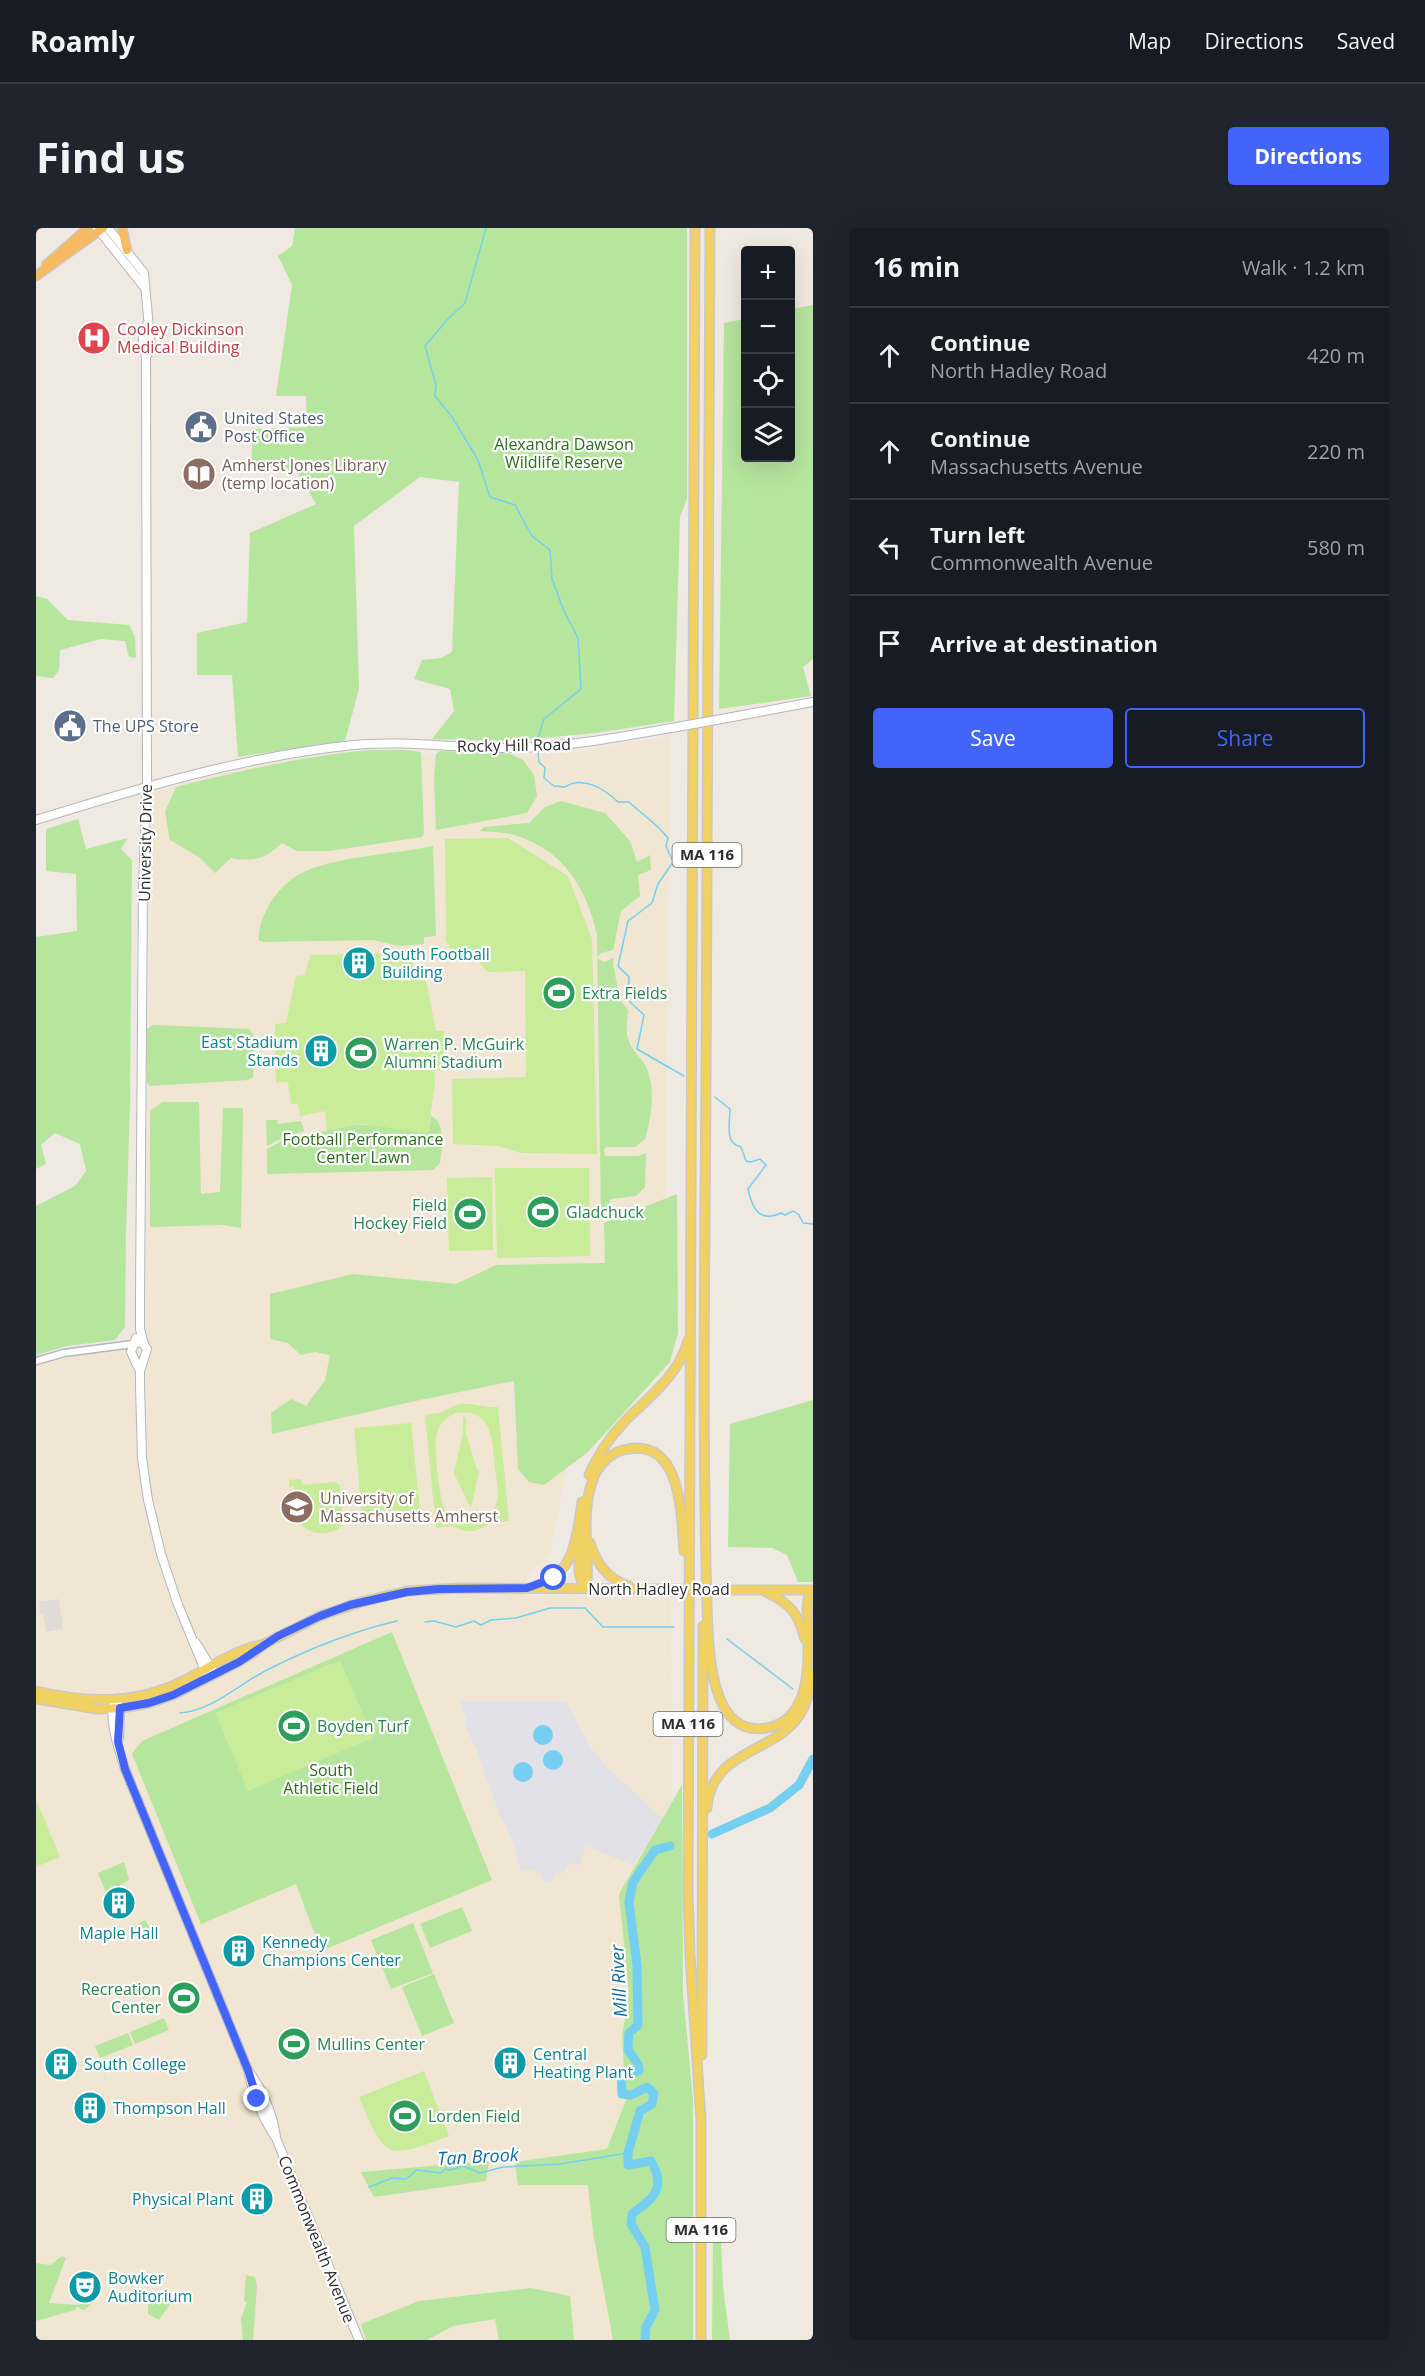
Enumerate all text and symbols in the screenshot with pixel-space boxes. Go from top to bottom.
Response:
text: Roamly [30,22,135,60]
text: Map [1128,27,1171,55]
text: Directions [1204,27,1304,55]
text: Saved [1337,27,1395,55]
button: Directions [1228,127,1389,185]
text: Find us [36,128,185,185]
map controls [741,246,795,462]
button: + [741,246,795,300]
text: 16 min [873,249,960,285]
text: Walk · 1.2 km [1242,254,1365,281]
button: − [741,300,795,354]
place label: Cooley Dickinson Medical Building [117,318,244,358]
hospital icon: Cooley Dickinson Medical Building [76,320,112,356]
text: Continue [930,327,1030,357]
icon: ahead [873,339,906,372]
text: 420 m [1307,342,1365,369]
button: locate [741,354,795,408]
text: North Hadley Road [930,357,1107,384]
place label: United States Post Office [224,407,324,447]
button: layers [741,408,795,462]
public building icon: United States Post Office [183,409,219,445]
text: Continue [930,423,1030,453]
park label: Alexandra Dawson Wildlife Reserve [494,433,634,473]
icon: ahead [873,435,906,468]
text: 220 m [1307,438,1365,465]
text: Massachusetts Avenue [930,453,1143,480]
place label: Amherst Jones Library (temp location) [222,454,387,494]
library icon: Amherst Jones Library (temp location) [181,456,217,492]
text: Turn left [930,519,1025,549]
icon: left [873,531,906,564]
text: 580 m [1307,534,1365,561]
text: Commonwealth Avenue [930,549,1153,576]
icon: arrive [873,627,906,660]
text: Arrive at destination [930,628,1158,658]
public building icon: The UPS Store [52,708,88,744]
button: Save [873,708,1113,768]
button: Share [1125,708,1365,768]
place label: The UPS Store [93,715,199,737]
street label: Rocky Hill Road [457,733,571,757]
street label: University Drive [133,784,157,902]
road number: MA 116 [672,843,742,867]
place label: South Football Building [382,943,490,983]
building icon: South Football Building [341,945,377,981]
sports icon: Extra Fields [541,975,577,1011]
place label: Extra Fields [582,982,667,1004]
place label: East Stadium Stands [201,1031,298,1071]
building icon: East Stadium Stands [303,1033,339,1069]
place label: Warren P. McGuirk Alumni Stadium [384,1033,525,1073]
sports icon: Warren P. McGuirk Alumni Stadium [343,1035,379,1071]
park label: Football Performance Center Lawn [283,1128,444,1168]
place label: Field Hockey Field [353,1194,447,1234]
sports icon: Gladchuck [525,1194,561,1230]
sports icon: Field Hockey Field [452,1196,488,1232]
place label: Gladchuck [566,1201,644,1223]
place label: University of Massachusetts Amherst [320,1487,498,1527]
school or university icon: University of Massachusetts Amherst [279,1489,315,1525]
route start [540,1564,566,1590]
street label: North Hadley Road [588,1578,730,1600]
sports icon: Boyden Turf [276,1708,312,1744]
road number: MA 116 [654,1712,722,1736]
place label: Boyden Turf [317,1715,410,1737]
park label: South Athletic Field [283,1759,379,1799]
building icon: Maple Hall [101,1885,137,1921]
place label: Maple Hall [79,1922,159,1944]
place label: Kennedy Champions Center [262,1931,401,1971]
building icon: Kennedy Champions Center [221,1933,257,1969]
water label: Mill River [604,1943,632,2018]
place label: Recreation Center [81,1978,161,2018]
sports icon: Recreation Center [166,1980,202,2016]
sports icon: Mullins Center [276,2026,312,2062]
place label: Mullins Center [317,2033,425,2055]
place label: Central Heating Plant [533,2043,633,2083]
building icon: Central Heating Plant [492,2045,528,2081]
building icon: South College [43,2046,79,2082]
place label: South College [84,2053,186,2075]
route end [243,2085,269,2111]
building icon: Thompson Hall [72,2090,108,2126]
place label: Thompson Hall [113,2097,226,2119]
sports icon: Lorden Field [387,2098,423,2134]
place label: Lorden Field [428,2105,520,2127]
water label: Tan Brook [437,2142,520,2170]
street label: Commonwealth Avenue [273,2152,361,2326]
building icon: Physical Plant [239,2181,275,2217]
place label: Physical Plant [132,2188,234,2210]
road number: MA 116 [666,2218,736,2242]
place label: Bowker Auditorium [108,2267,192,2307]
theatre icon: Bowker Auditorium [67,2269,103,2305]

